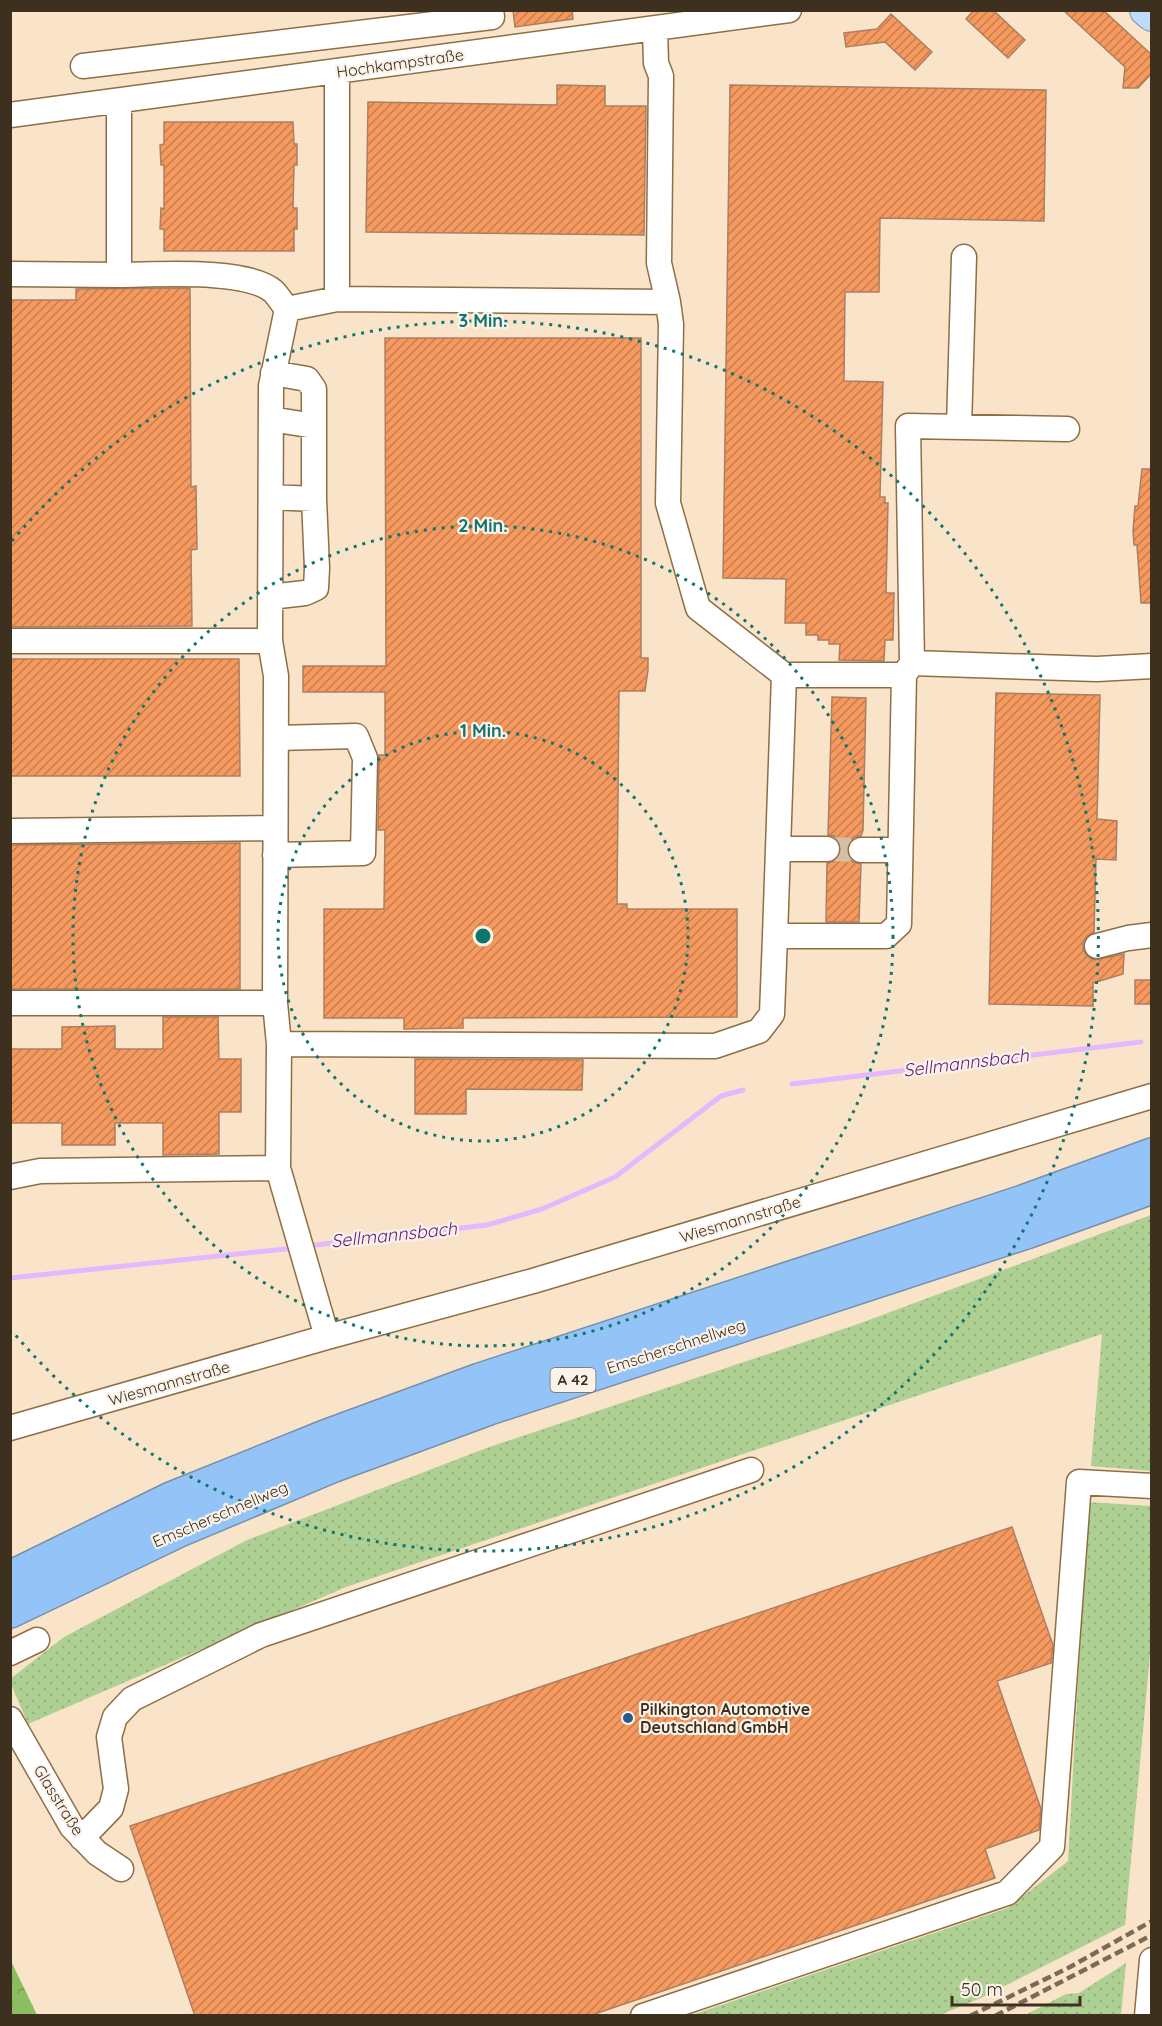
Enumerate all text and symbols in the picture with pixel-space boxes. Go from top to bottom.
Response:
street label: Hochkampstraße [335,44,465,82]
text: 3 Min. [459,309,507,332]
text: 2 Min. [458,514,508,537]
text: 1 Min. [460,719,506,742]
centre of rings [473,926,493,946]
water label: Sellmannsbach [902,1043,1031,1082]
street label: Wiesmannstraße [677,1191,803,1247]
water label: Sellmannsbach [330,1216,459,1253]
street label: Emscherschnellweg [604,1314,748,1378]
street label: Wiesmannstraße [106,1356,232,1410]
road number: A 42 [550,1368,596,1392]
street label: Emscherschnellweg [149,1476,291,1552]
place label: Pilkington Automotive Deutschland GmbH [640,1699,810,1737]
marker: Pilkington Automotive Deutschland GmbH [621,1711,635,1725]
street label: Glasstraße [29,1761,89,1839]
scale bar [952,1969,1080,2007]
text: 50 m [961,1978,1003,2001]

